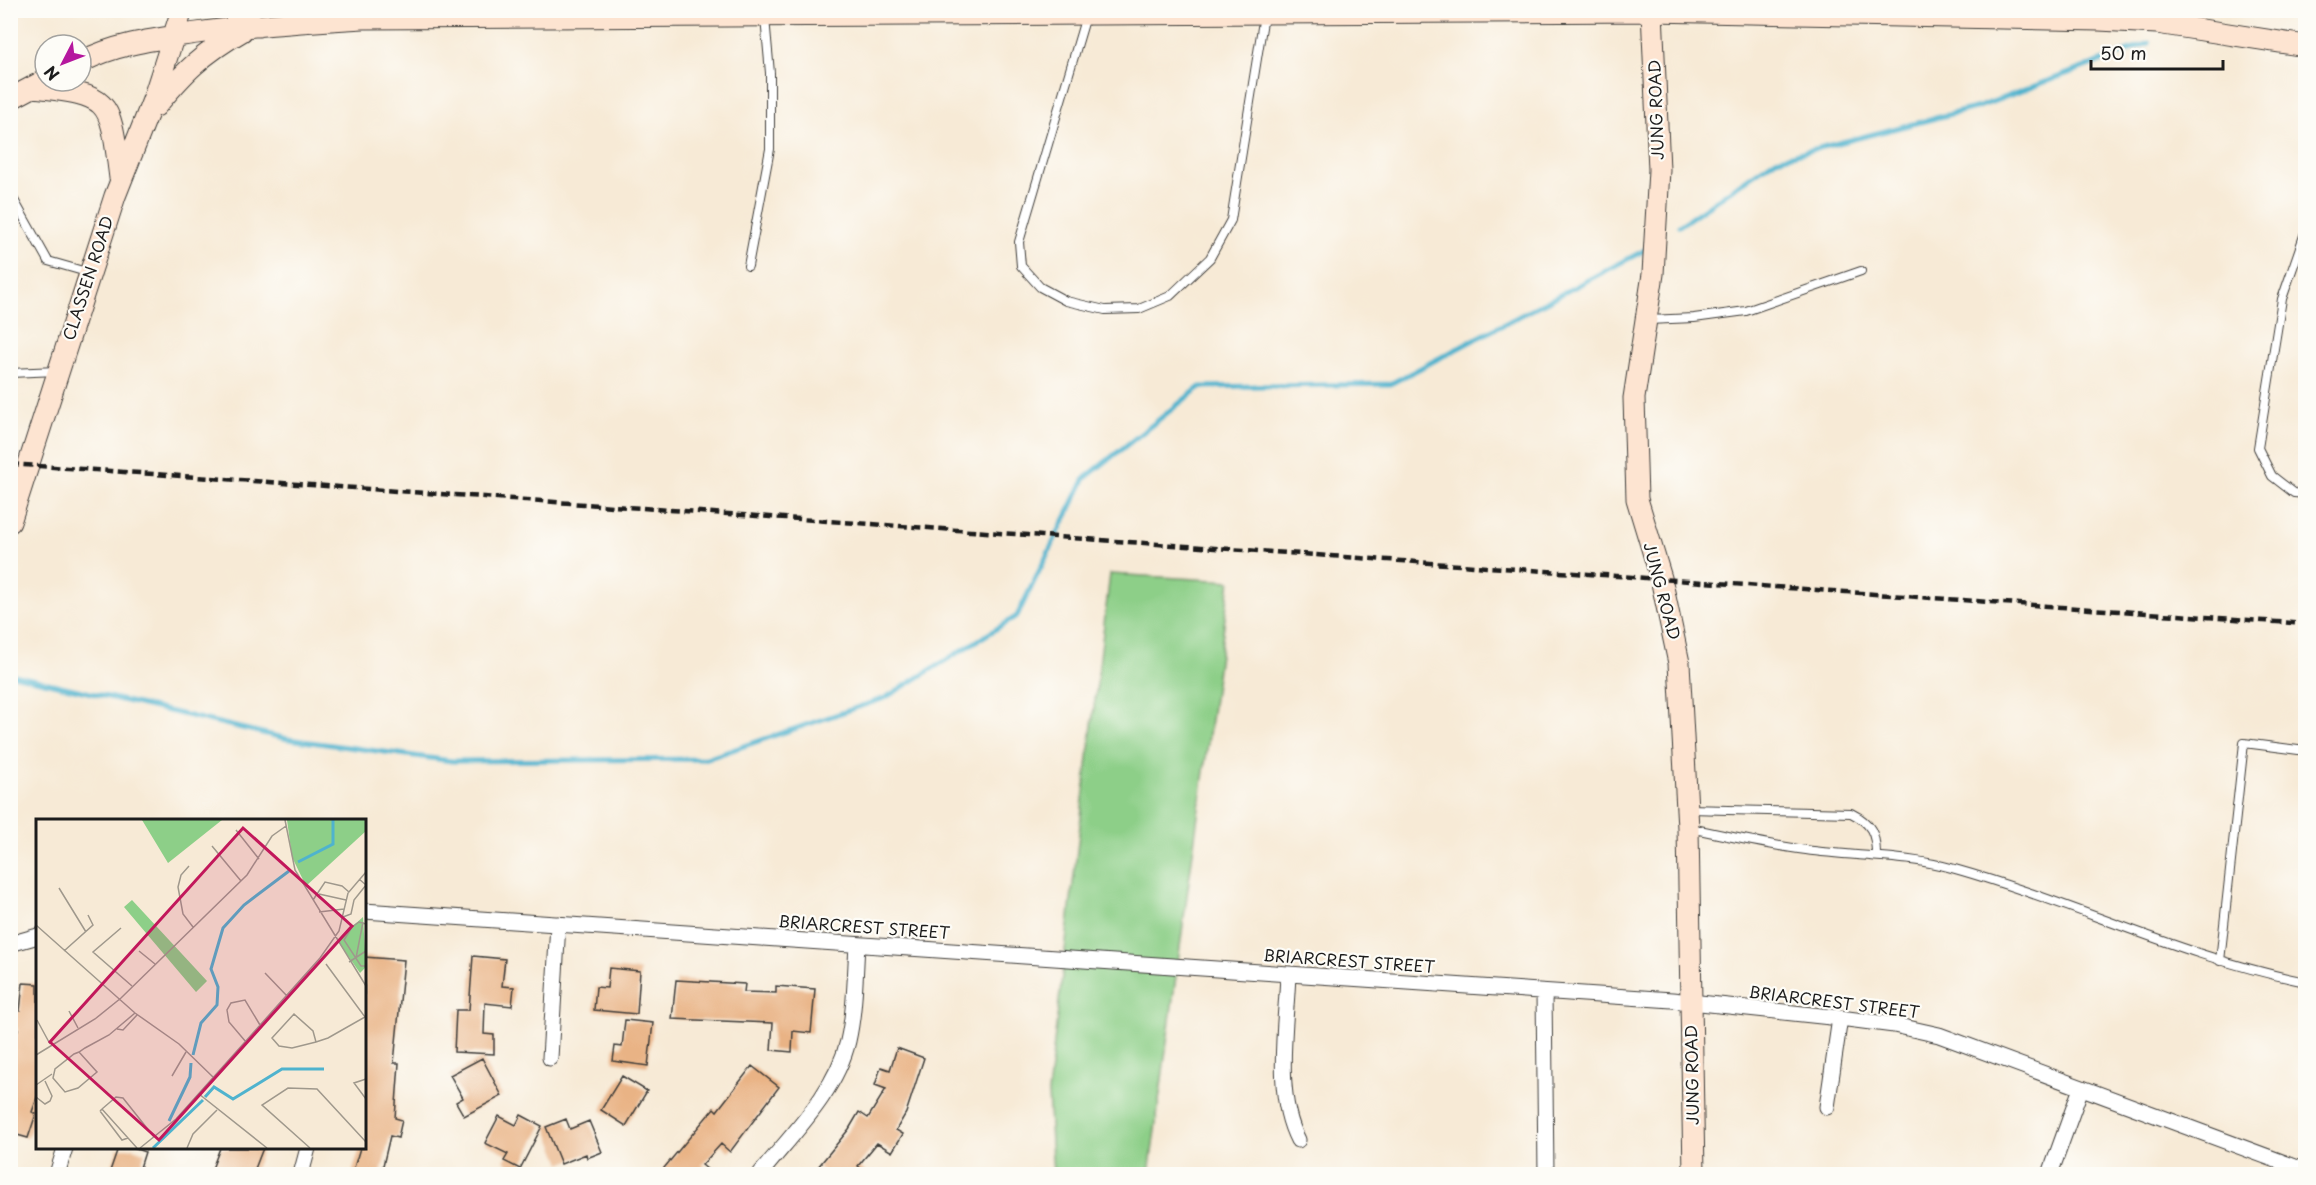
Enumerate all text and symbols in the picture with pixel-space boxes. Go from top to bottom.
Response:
north arrow [33,33,93,93]
scale bar [2091,33,2223,71]
text: 50 m [2100,39,2147,66]
street label: JUNG ROAD [1641,60,1669,161]
text: N [38,61,64,86]
street label: CLASSEN ROAD [56,212,118,343]
street label: JUNG ROAD [1638,539,1688,642]
inset map [36,819,366,1149]
street label: BRIARCREST STREET [778,908,951,944]
street label: BRIARCREST STREET [1263,942,1436,978]
street label: BRIARCREST STREET [1747,979,1921,1023]
street label: JUNG ROAD [1678,1025,1704,1125]

